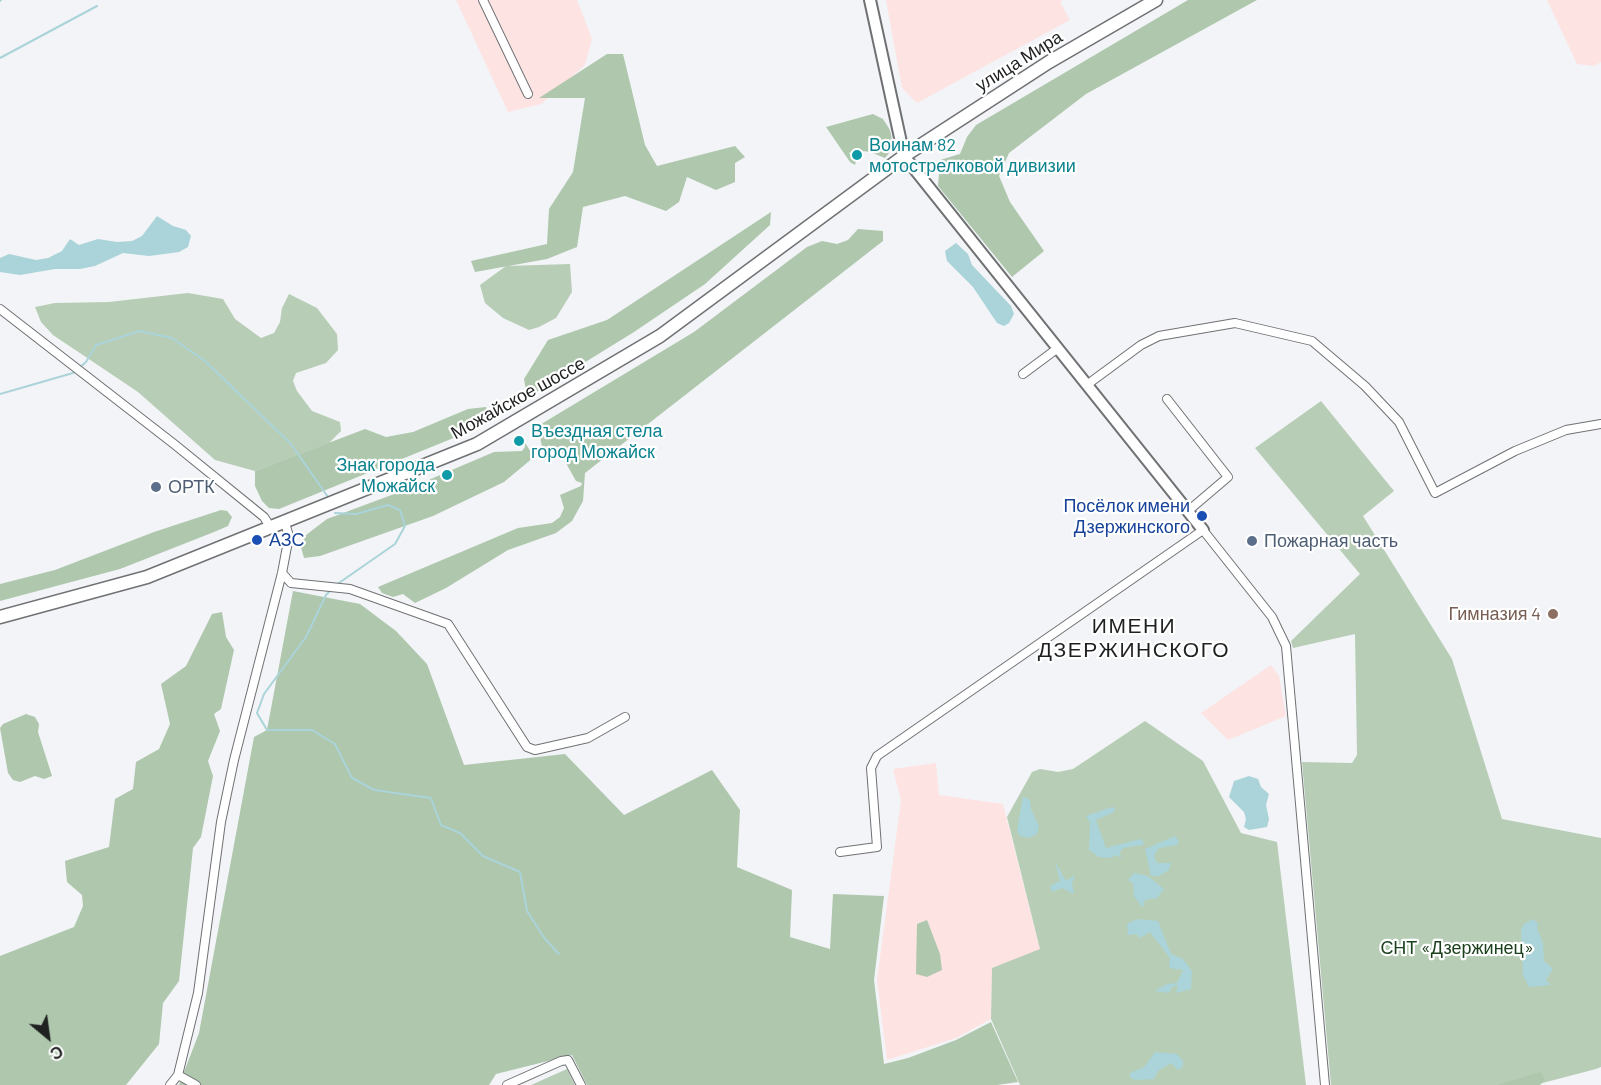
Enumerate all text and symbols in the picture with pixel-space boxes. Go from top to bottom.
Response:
street label: улица Мира [972,26,1066,96]
place label: Воинам 82 мотострелковой дивизии [869,134,1076,176]
marker: Воинам 82 мотострелковой дивизии [850,148,864,162]
street label: Можайское шоссе [447,352,589,444]
place label: Въездная стела город Можайск [531,420,662,462]
marker: Въездная стела город Можайск [512,434,526,448]
place label: Знак города Можайск [336,454,435,496]
marker: Знак города Можайск [440,468,454,482]
place label: ОРТК [168,476,215,498]
marker: ОРТК [149,480,163,494]
place label: Посёлок имени Дзержинского [1063,495,1190,538]
marker: Посёлок имени Дзержинского [1195,509,1209,523]
place label: АЗС [269,529,304,551]
place label: Пожарная часть [1264,530,1398,552]
marker: АЗС [250,533,264,547]
marker: Пожарная часть [1245,534,1259,548]
place label: Гимназия 4 [1449,603,1541,625]
marker: Гимназия 4 [1546,607,1560,621]
district label: ИМЕНИ ДЗЕРЖИНСКОГО [1038,613,1230,663]
park label: СНТ «Дзержинец» [1380,937,1534,959]
north arrow [18,1007,78,1067]
text: С [47,1042,67,1064]

